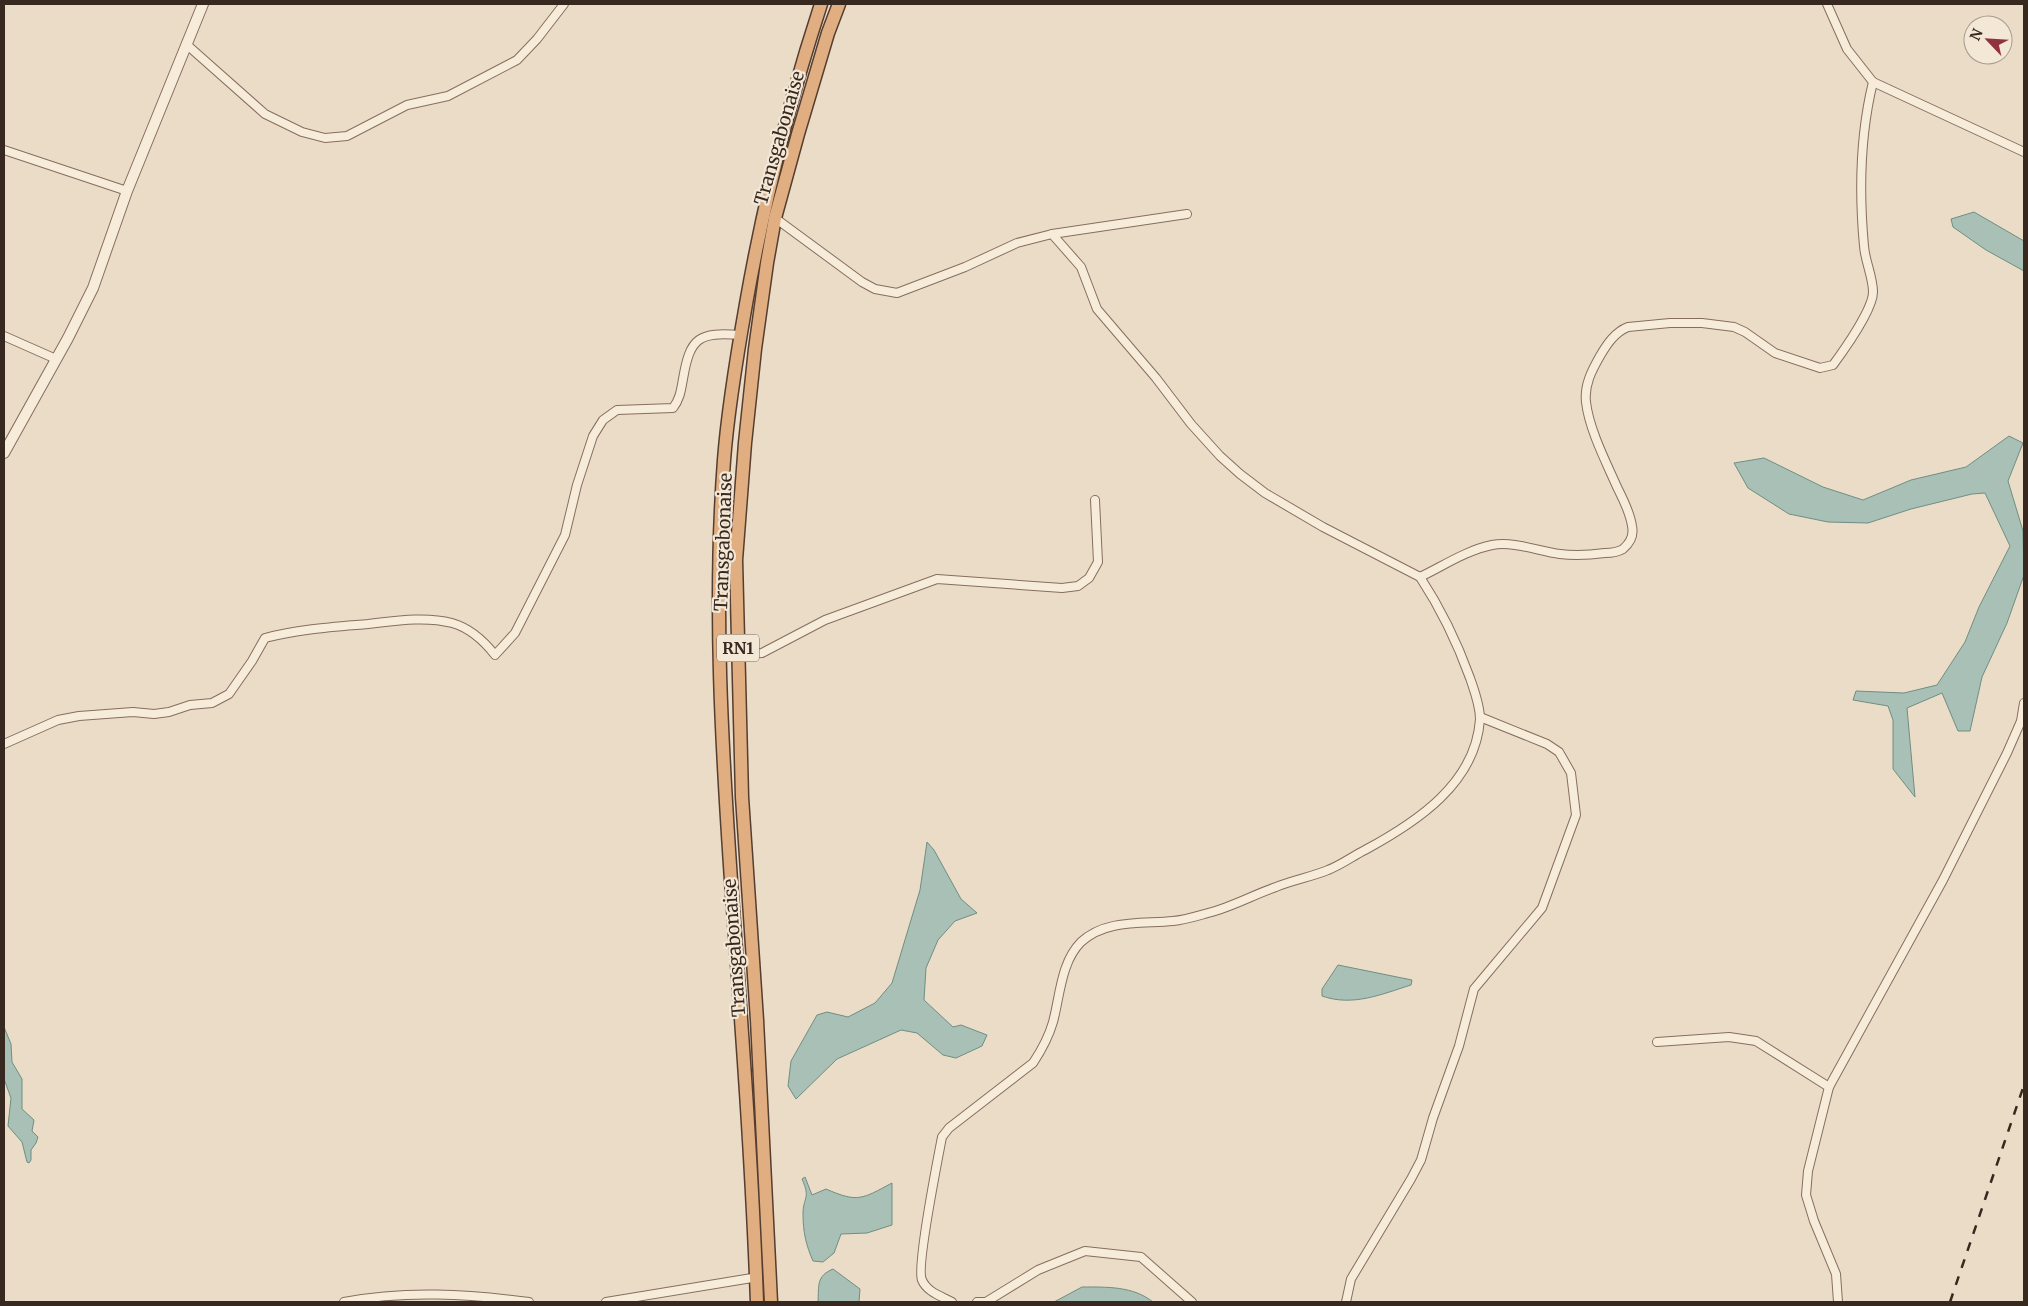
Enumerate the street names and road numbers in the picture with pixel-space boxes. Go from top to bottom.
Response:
street label: Transgabonaise [749,68,809,208]
street label: Transgabonaise [709,472,737,612]
road number: RN1 [717,634,759,661]
street label: Transgabonaise [718,878,750,1018]

